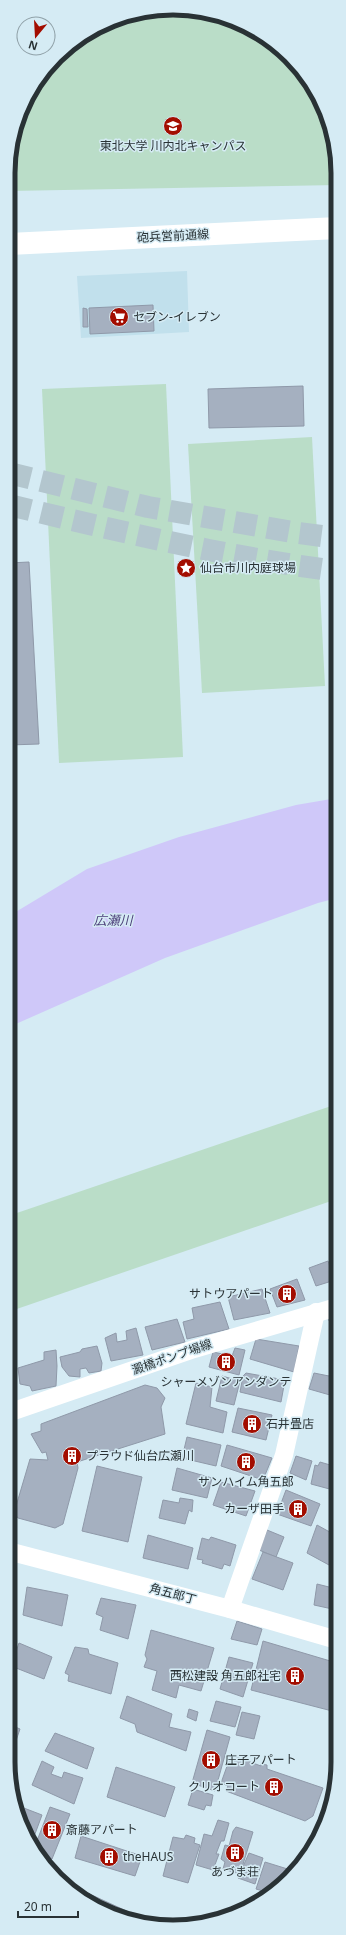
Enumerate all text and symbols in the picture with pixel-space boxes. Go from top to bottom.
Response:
north arrow [16,16,56,56]
text: N [26,37,39,55]
school or university icon: 東北大学 川内北キャンパス [162,115,184,137]
place label: 東北大学 川内北キャンパス [99,137,247,154]
street label: 砲兵営前通線 [137,225,209,246]
supermarket icon: セブン-イレブン [108,306,130,328]
place label: セブン-イレブン [133,308,221,325]
place icon: 仙台市川内庭球場 [175,557,197,579]
place label: 仙台市川内庭球場 [200,559,296,576]
water label: 広瀬川 [93,911,134,929]
building icon: サトウアパート [276,1283,298,1305]
place label: サトウアパート [189,1285,273,1302]
street label: 澱橋ポンプ場線 [130,1335,214,1378]
building icon: シャーメゾンアンダンテ [215,1351,237,1373]
place label: シャーメゾンアンダンテ [160,1373,292,1390]
building icon: 石井畳店 [241,1413,263,1435]
place label: 石井畳店 [266,1415,314,1432]
building icon: プラウド仙台広瀬川 [61,1445,83,1467]
place label: プラウド仙台広瀬川 [86,1447,194,1464]
building icon: サンハイム角五郎 [235,1451,257,1473]
place label: サンハイム角五郎 [198,1473,294,1490]
building icon: カーザ田手 [287,1498,309,1520]
place label: カーザ田手 [224,1500,284,1517]
street label: 角五郎丁 [148,1579,199,1608]
building icon: 西松建設 角五郎社宅 [284,1665,306,1687]
place label: 西松建設 角五郎社宅 [170,1667,281,1684]
building icon: 庄子アパート [200,1749,222,1771]
place label: 庄子アパート [225,1751,297,1768]
building icon: クリオコート [263,1776,285,1798]
place label: クリオコート [188,1778,260,1795]
building icon: 斎藤アパート [41,1819,63,1841]
place label: 斎藤アパート [66,1821,138,1838]
building icon: あづま荘 [224,1842,246,1864]
building icon: theHAUS [98,1846,120,1868]
place label: theHAUS [123,1848,174,1865]
place label: あづま荘 [211,1863,259,1880]
scale bar [18,1893,78,1919]
text: 20 m [24,1898,52,1915]

